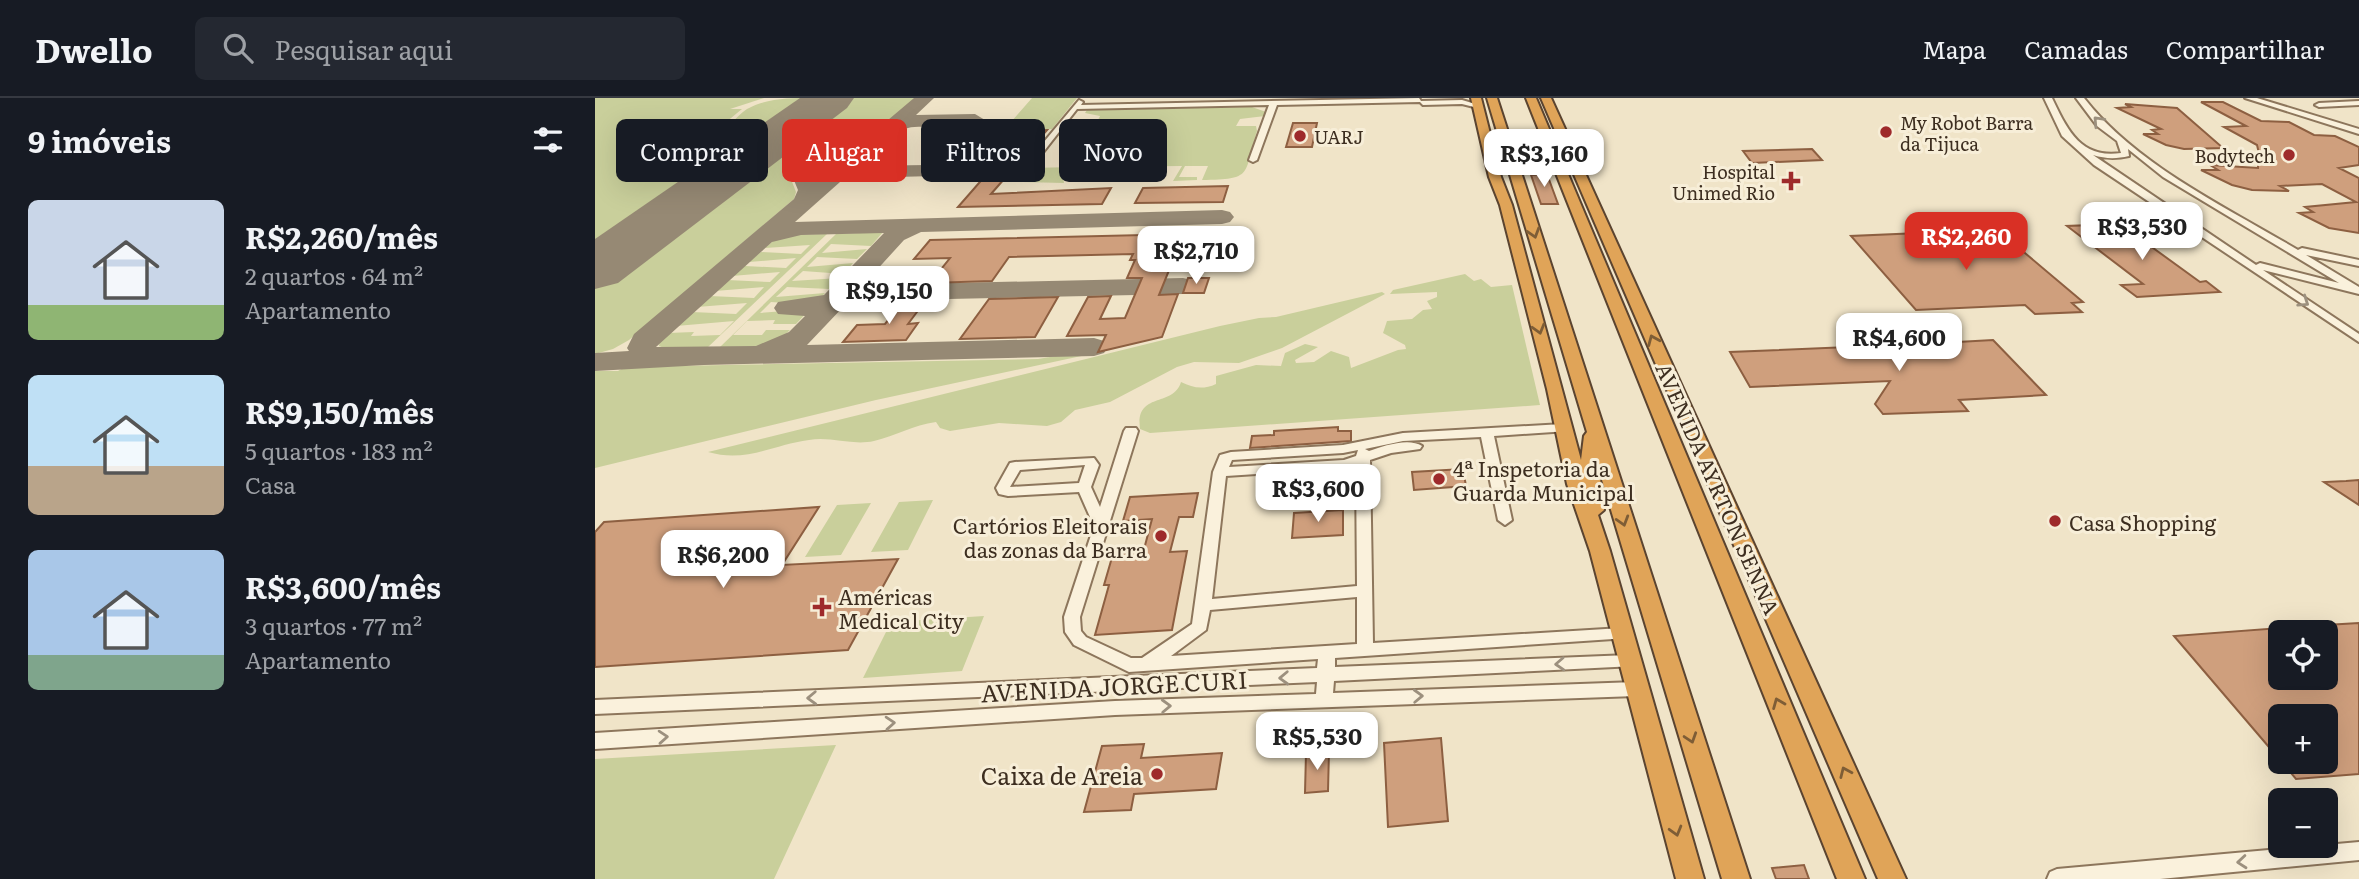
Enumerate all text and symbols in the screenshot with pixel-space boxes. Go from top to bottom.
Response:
search box [195,17,685,80]
text: Dwello [35,24,153,73]
icon: search [219,29,257,67]
text: Pesquisar aqui [275,29,453,68]
text: Mapa [1922,31,1986,66]
text: Camadas [2024,31,2128,66]
text: Compartilhar [2166,31,2324,66]
place label: My Robot Barra da Tijuca [1900,109,2034,157]
one-way arrow [2093,116,2106,129]
text: 9 imóveis [28,118,171,162]
chip: Comprar [616,119,768,182]
chip: Alugar [782,119,907,182]
chip: Filtros [921,119,1045,182]
chip: Novo [1059,119,1167,182]
icon: filters [529,121,567,159]
place label: UARJ [1314,123,1364,150]
marker: My Robot Barra da Tijuca [1878,124,1894,140]
marker: UARJ [1292,128,1308,144]
pin: R$3,160 [1479,130,1609,189]
text: R$3,160 [1500,135,1588,169]
place label: Bodytech [2194,142,2275,169]
marker: Bodytech [2281,147,2297,163]
place label: Hospital Unimed Rio [1672,158,1775,206]
marker: Hospital Unimed Rio [1781,171,1801,191]
pin: R$3,530 [2077,202,2207,262]
text: R$3,530 [2097,208,2187,242]
pin: R$2,260 [1901,212,2031,272]
text: R$2,260/mês [245,214,438,258]
text: R$2,260 [1921,218,2011,252]
pin: R$2,710 [1131,226,1261,286]
one-way arrow [1525,227,1540,239]
icon: home [84,228,168,312]
text: R$2,710 [1153,232,1239,266]
text: 2 quartos · 64 m² [245,258,423,292]
pin: R$9,150 [824,266,954,326]
text: R$9,150 [845,272,933,306]
text: Apartamento [245,292,391,326]
one-way arrow [2296,294,2309,306]
pin: R$4,600 [1834,314,1964,373]
text: R$4,600 [1852,319,1946,353]
one-way arrow [1530,323,1545,335]
one-way arrow [1647,335,1661,347]
street label: AVENIDA AYRTON SENNA [1649,357,1789,619]
text: R$9,150/mês [245,389,434,433]
icon: home [84,403,168,487]
text: 5 quartos · 183 m² [245,433,433,467]
place label: 4ª Inspetoria da Guarda Municipal [1453,452,1634,507]
pin: R$3,600 [1253,464,1383,524]
text: Casa [245,467,296,501]
text: R$3,600 [1272,470,1364,504]
marker: 4ª Inspetoria da Guarda Municipal [1431,471,1447,487]
place label: Casa Shopping [2069,506,2217,537]
place label: Cartórios Eleitorais das zonas da Barra [953,509,1148,564]
marker: Casa Shopping [2047,513,2063,529]
one-way arrow [1615,514,1630,526]
marker: Cartórios Eleitorais das zonas da Barra [1153,528,1169,544]
pin: R$6,200 [658,531,788,590]
text: R$6,200 [677,536,769,570]
text: R$3,600/mês [245,564,441,608]
icon: home [84,578,168,662]
place label: Américas Medical City [838,580,965,635]
marker: Américas Medical City [812,597,832,617]
text: 3 quartos · 77 m² [245,608,422,642]
map controls [2268,620,2338,858]
button: locate [2268,620,2338,690]
text: Apartamento [245,642,391,676]
one-way arrow [1555,657,1566,672]
street label: AVENIDA JORGE CURI [980,661,1248,709]
one-way arrow [1279,670,1290,685]
one-way arrow [1413,689,1424,704]
one-way arrow [806,690,817,705]
one-way arrow [1772,697,1786,710]
one-way arrow [1161,699,1172,714]
button: + [2268,704,2338,774]
pin: R$5,530 [1252,712,1382,772]
one-way arrow [885,715,896,730]
text: R$5,530 [1272,718,1362,752]
one-way arrow [658,730,669,745]
one-way arrow [1683,731,1698,743]
place label: Caixa de Areia [981,757,1143,792]
marker: Caixa de Areia [1149,766,1165,782]
one-way arrow [1839,767,1853,779]
button: − [2268,788,2338,858]
one-way arrow [1668,825,1683,837]
one-way arrow [2236,854,2247,869]

